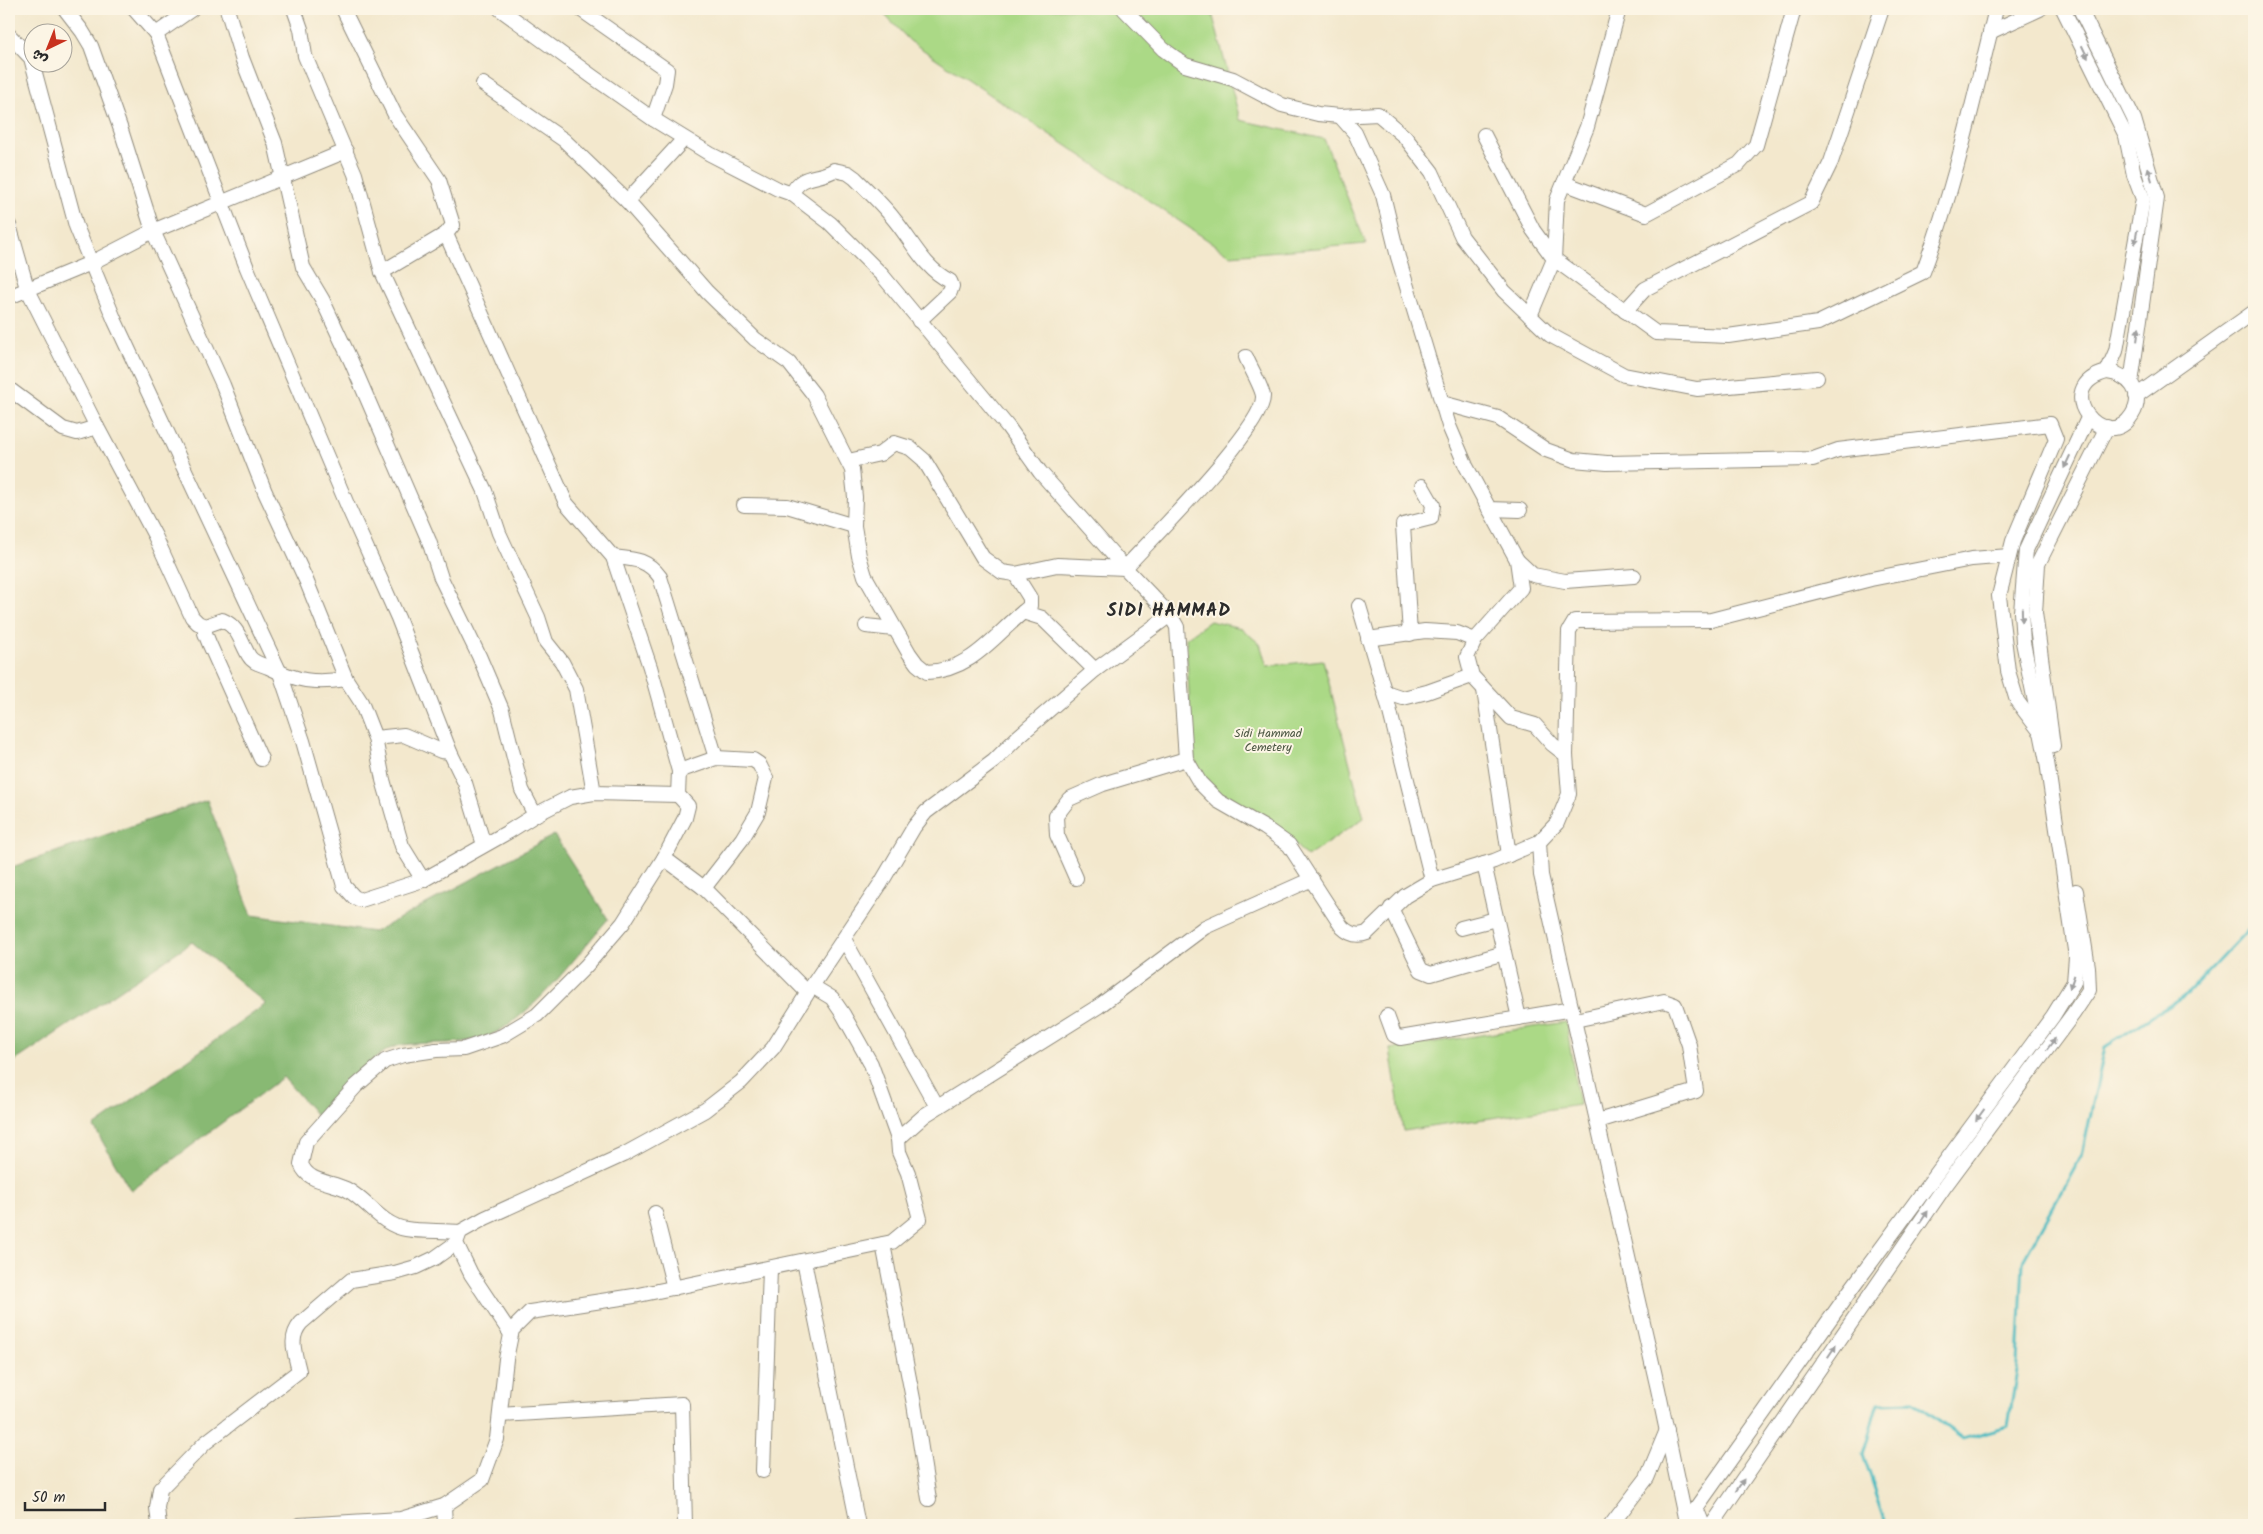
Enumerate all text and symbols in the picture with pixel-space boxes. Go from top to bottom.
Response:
north arrow [22,22,72,72]
text: ش [27,43,53,70]
one-way arrow [2081,45,2089,60]
one-way arrow [2146,167,2154,182]
one-way arrow [2132,230,2140,246]
one-way arrow [2134,326,2142,342]
one-way arrow [2063,455,2071,469]
district label: SIDI HAMMAD [1107,597,1231,626]
one-way arrow [2018,607,2026,623]
park label: Sidi Hammad Cemetery [1234,724,1303,757]
one-way arrow [2068,975,2076,990]
one-way arrow [2046,1037,2056,1051]
one-way arrow [1975,1108,1985,1122]
one-way arrow [1919,1210,1929,1224]
one-way arrow [1827,1344,1837,1358]
one-way arrow [1735,1478,1745,1492]
scale bar [25,1479,105,1511]
text: 50 m [32,1486,66,1510]

